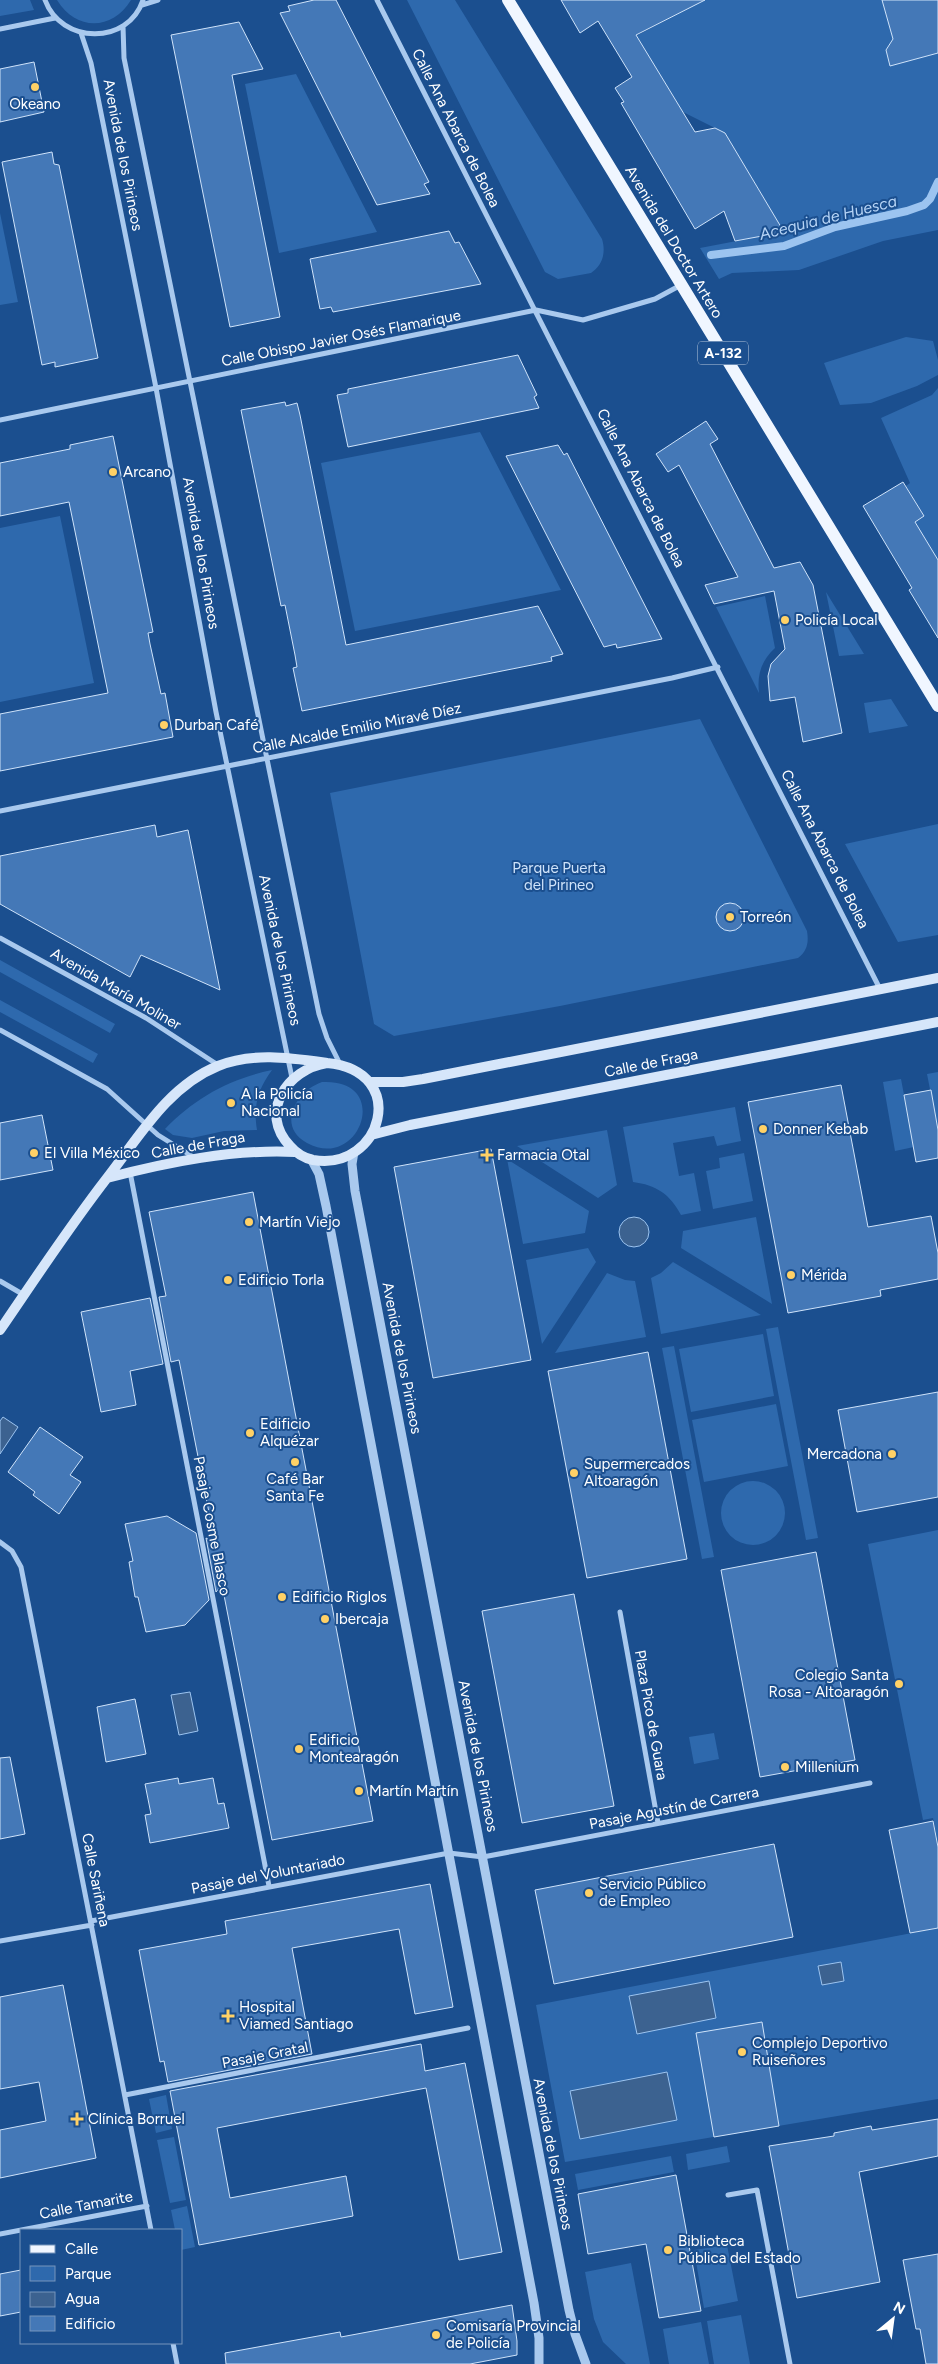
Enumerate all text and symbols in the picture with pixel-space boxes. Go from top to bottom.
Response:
street label: Calle Ana Abarca de Bolea [408,46,504,210]
street label: Avenida de los Pirineos [99,78,147,232]
marker: Okeano [29,81,41,93]
place label: Okeano [9,95,61,113]
street label: Avenida del Doctor Artero [621,162,727,322]
water label: Acequia de Huesca [756,191,899,244]
street label: Calle Obispo Javier Osés Flamarique [220,306,462,370]
road number: A-132 [698,342,748,364]
street label: Calle Ana Abarca de Bolea [593,406,689,570]
place label: Arcano [123,463,171,481]
marker: Arcano [107,466,119,478]
street label: Avenida de los Pirineos [179,476,223,630]
place label: Policía Local [795,611,878,629]
marker: Policía Local [779,614,791,626]
street label: Calle Alcalde Emilio Miravé Díez [251,699,463,757]
place label: Durban Café [174,716,258,734]
marker: Durban Café [158,719,170,731]
street label: Calle Ana Abarca de Bolea [777,767,873,931]
park label: Parque Puerta del Pirineo [512,859,606,894]
street label: Avenida de los Pirineos [255,873,305,1027]
place label: Torreón [740,908,791,926]
marker: Torreón [724,911,736,923]
street label: Avenida María Moliner [47,944,185,1034]
street label: Calle de Fraga [603,1045,699,1081]
place label: A la Policía Nacional [241,1085,313,1120]
marker: A la Policía Nacional [225,1097,237,1109]
place label: Donner Kebab [773,1120,868,1138]
marker: Donner Kebab [757,1123,769,1135]
street label: Calle de Fraga [150,1128,246,1162]
place label: El Villa México [44,1144,140,1162]
place label: Farmacia Otal [497,1146,589,1164]
marker: El Villa México [28,1147,40,1159]
marker: Farmacia Otal [481,1149,493,1161]
place label: Martín Viejo [259,1213,341,1231]
marker: Martín Viejo [243,1216,255,1228]
place label: Mérida [801,1266,847,1284]
marker: Mérida [785,1269,797,1281]
place label: Edificio Torla [238,1271,324,1289]
marker: Edificio Torla [222,1274,234,1286]
street label: Avenida de los Pirineos [378,1281,426,1435]
place label: Edificio Alquézar [260,1415,319,1450]
marker: Edificio Alquézar [244,1427,256,1439]
place label: Mercadona [807,1445,882,1463]
marker: Mercadona [886,1448,898,1460]
street label: Pasaje Cosme Blasco [190,1455,234,1598]
place label: Supermercados Altoaragón [584,1455,690,1490]
marker: Café Bar Santa Fe [289,1456,301,1468]
marker: Supermercados Altoaragón [568,1467,580,1479]
place label: Café Bar Santa Fe [266,1470,324,1505]
place label: Edificio Riglos [292,1588,387,1606]
marker: Edificio Riglos [276,1591,288,1603]
place label: Ibercaja [335,1610,389,1628]
marker: Ibercaja [319,1613,331,1625]
street label: Plaza Pico de Guara [631,1649,671,1781]
place label: Colegio Santa Rosa - Altoaragón [769,1666,889,1701]
marker: Colegio Santa Rosa - Altoaragón [893,1678,905,1690]
street label: Avenida de los Pirineos [454,1679,502,1833]
place label: Edificio Montearagón [309,1731,399,1766]
marker: Edificio Montearagón [293,1743,305,1755]
place label: Millenium [795,1758,859,1776]
marker: Millenium [779,1761,791,1773]
place label: Martín Martín [369,1782,459,1800]
street label: Pasaje Agustín de Carrera [588,1783,760,1833]
marker: Martín Martín [353,1785,365,1797]
street label: Calle Sariñena [78,1832,114,1928]
street label: Pasaje del Voluntariado [190,1850,347,1898]
place label: Servicio Público de Empleo [599,1875,706,1910]
marker: Servicio Público de Empleo [583,1887,595,1899]
place label: Hospital Viamed Santiago [239,1998,354,2033]
marker: Hospital Viamed Santiago [221,2009,235,2023]
place label: Complejo Deportivo Ruiseñores [752,2034,888,2069]
street label: Pasaje Gratal [220,2038,310,2072]
marker: Complejo Deportivo Ruiseñores [736,2046,748,2058]
street label: Avenida de los Pirineos [529,2077,577,2231]
place label: Clínica Borruel [88,2110,185,2128]
marker: Clínica Borruel [70,2112,84,2126]
street label: Calle Tamarite [38,2187,134,2223]
legend [20,2229,182,2344]
place label: Biblioteca Pública del Estado [678,2232,801,2267]
text: Calle [65,2240,98,2258]
marker: Biblioteca Pública del Estado [662,2244,674,2256]
text: Parque [65,2265,112,2283]
text: Agua [65,2290,100,2308]
north arrow [868,2294,918,2344]
text: N [890,2298,908,2318]
text: Edificio [65,2315,116,2333]
place label: Comisaría Provincial de Policía [446,2317,581,2352]
marker: Comisaría Provincial de Policía [430,2329,442,2341]

